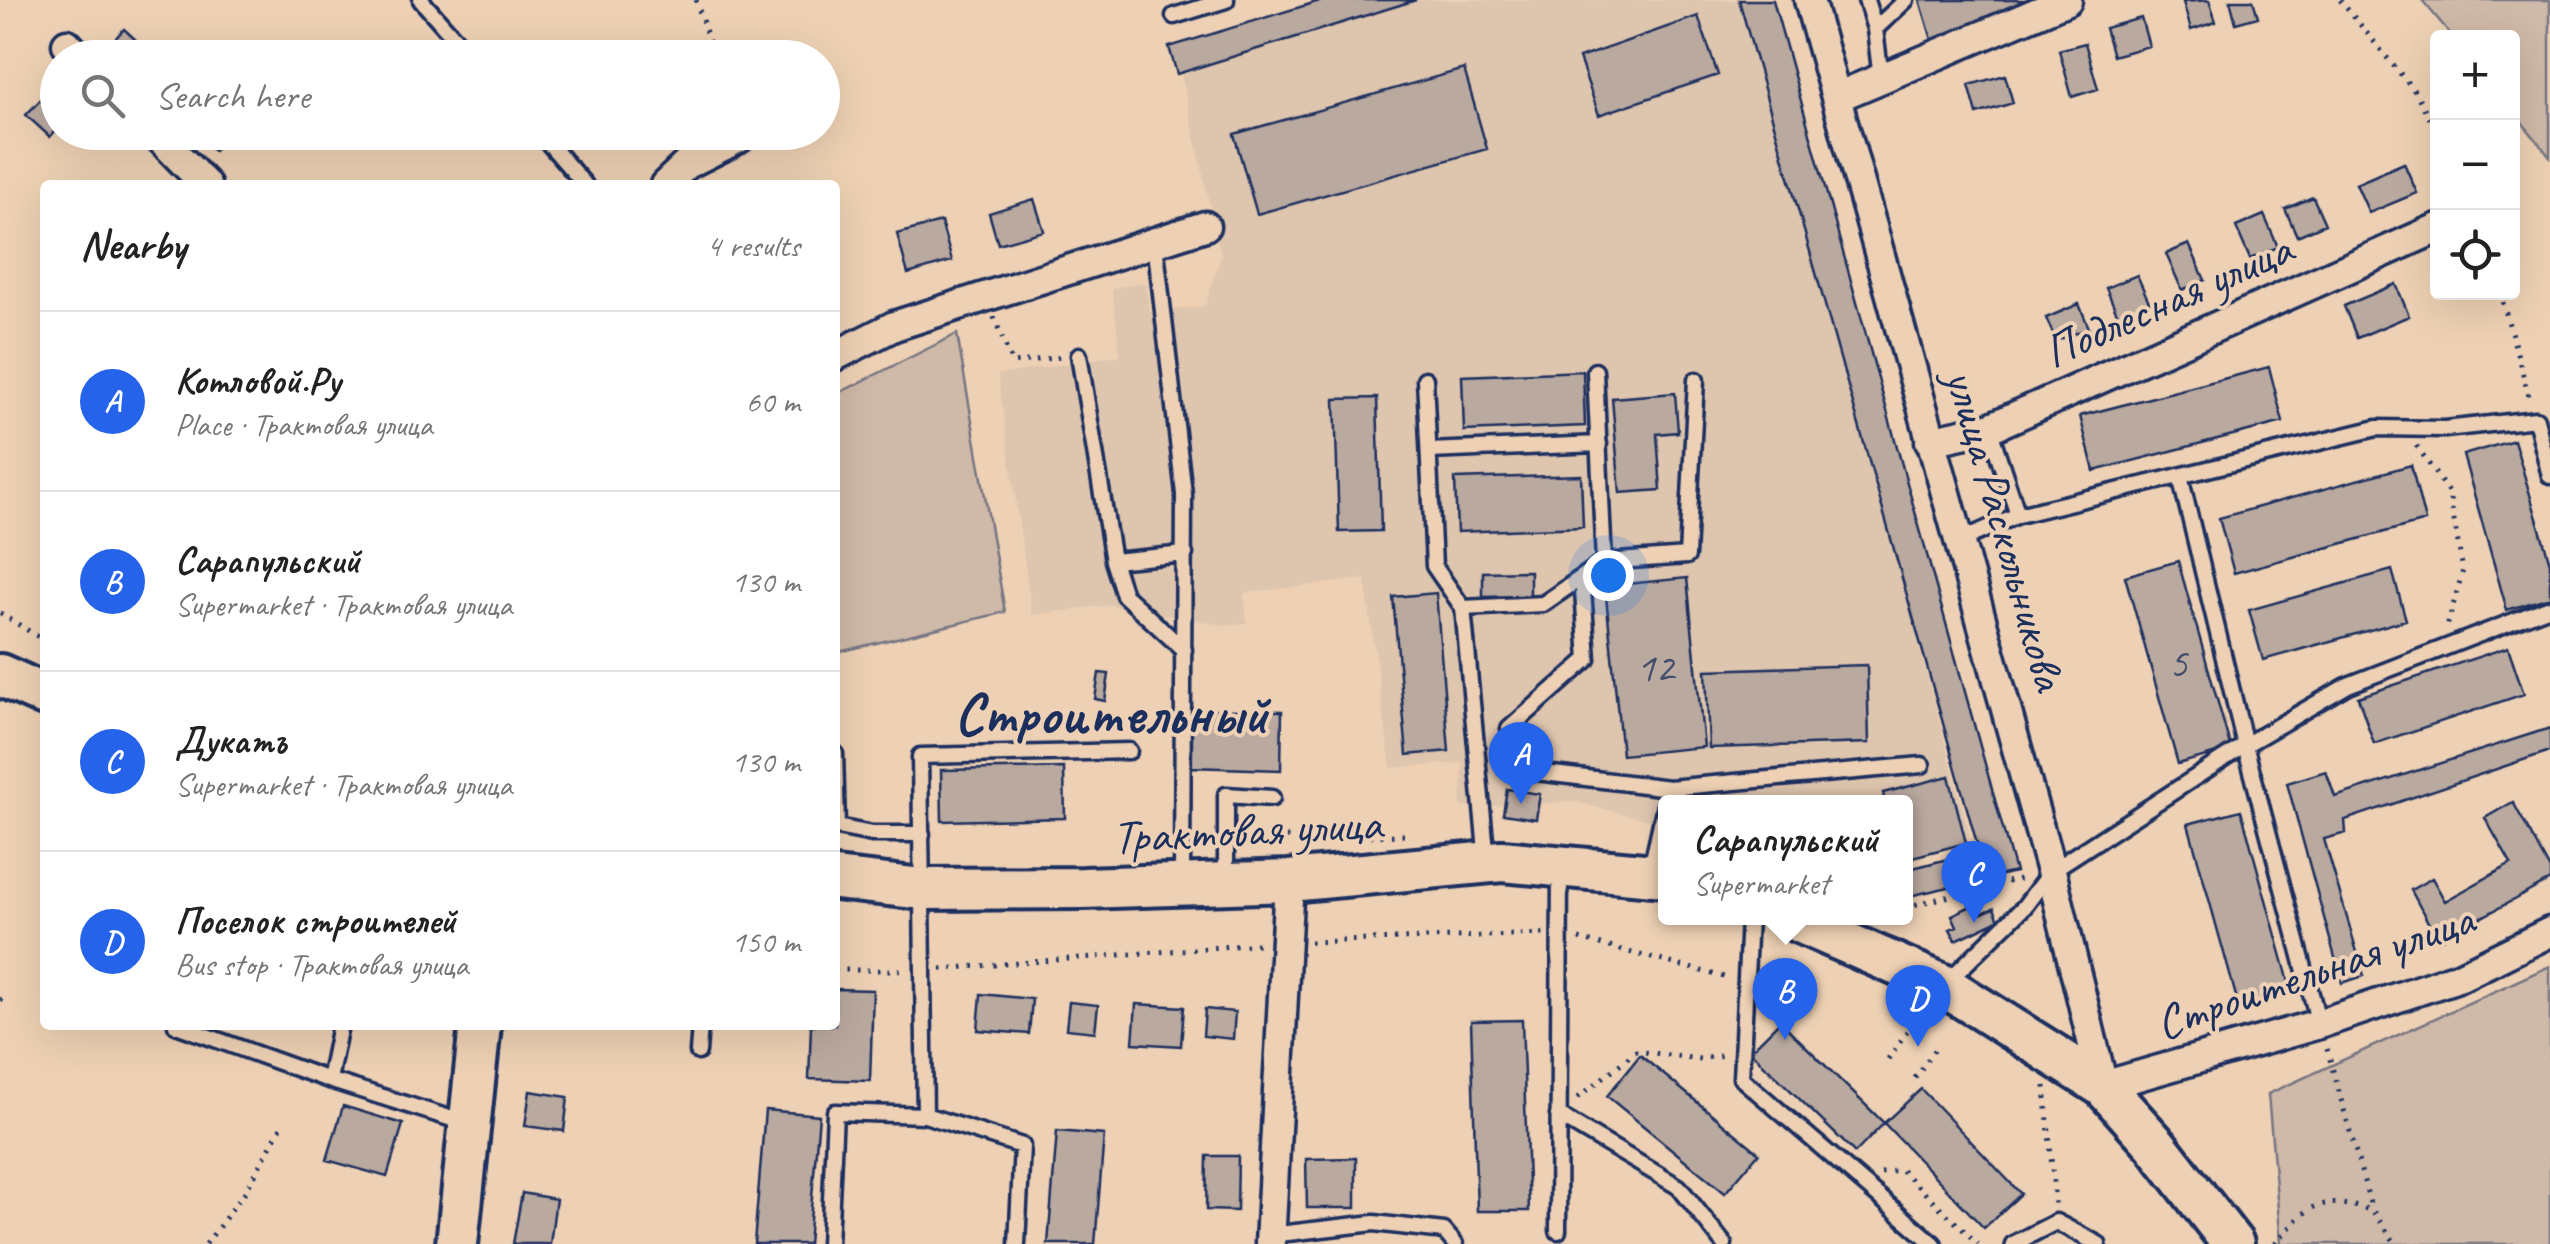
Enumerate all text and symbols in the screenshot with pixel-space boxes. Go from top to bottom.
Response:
map controls [2430,30,2520,300]
button: + [2430,30,2520,120]
search box [40,40,840,150]
icon: search [75,68,130,123]
text: Search here [155,72,310,119]
button: − [2430,120,2520,210]
button: locate [2430,210,2520,300]
street label: Подлесная улица [2034,217,2304,381]
text: Nearby [80,219,186,272]
text: 4 results [706,225,800,266]
text: Котловой.Ру [175,357,340,404]
street label: улица Раскольникова [1931,359,2081,699]
text: A [104,381,121,422]
text: 60 m [746,381,800,422]
text: Place · Трактовая улица [175,404,432,445]
text: Сарапульский [175,537,360,584]
your location [1583,550,1634,601]
text: B [104,561,121,602]
text: 130 m [731,561,800,602]
text: Supermarket · Трактовая улица [175,584,512,625]
house number: 5 [2169,637,2190,690]
house number: 12 [1636,641,1677,694]
district label: Строительный [954,677,1271,750]
text: Дукатъ [175,717,287,764]
pin: A [1488,722,1554,804]
text: C [105,741,120,782]
text: 130 m [731,741,800,782]
text: Supermarket · Трактовая улица [175,764,512,805]
street label: Трактовая улица [1111,793,1386,867]
popup [1658,795,1913,925]
text: Сарапульский [1693,816,1878,863]
pin: C [1942,840,2006,923]
text: Supermarket [1693,863,1829,904]
street label: Строительная улица [2148,888,2484,1053]
text: Поселок строителей [175,897,456,944]
text: D [103,921,122,962]
text: 150 m [731,921,800,962]
text: Bus stop · Трактовая улица [175,944,468,985]
pin: B [1752,958,1818,1040]
pin: D [1886,964,1950,1047]

